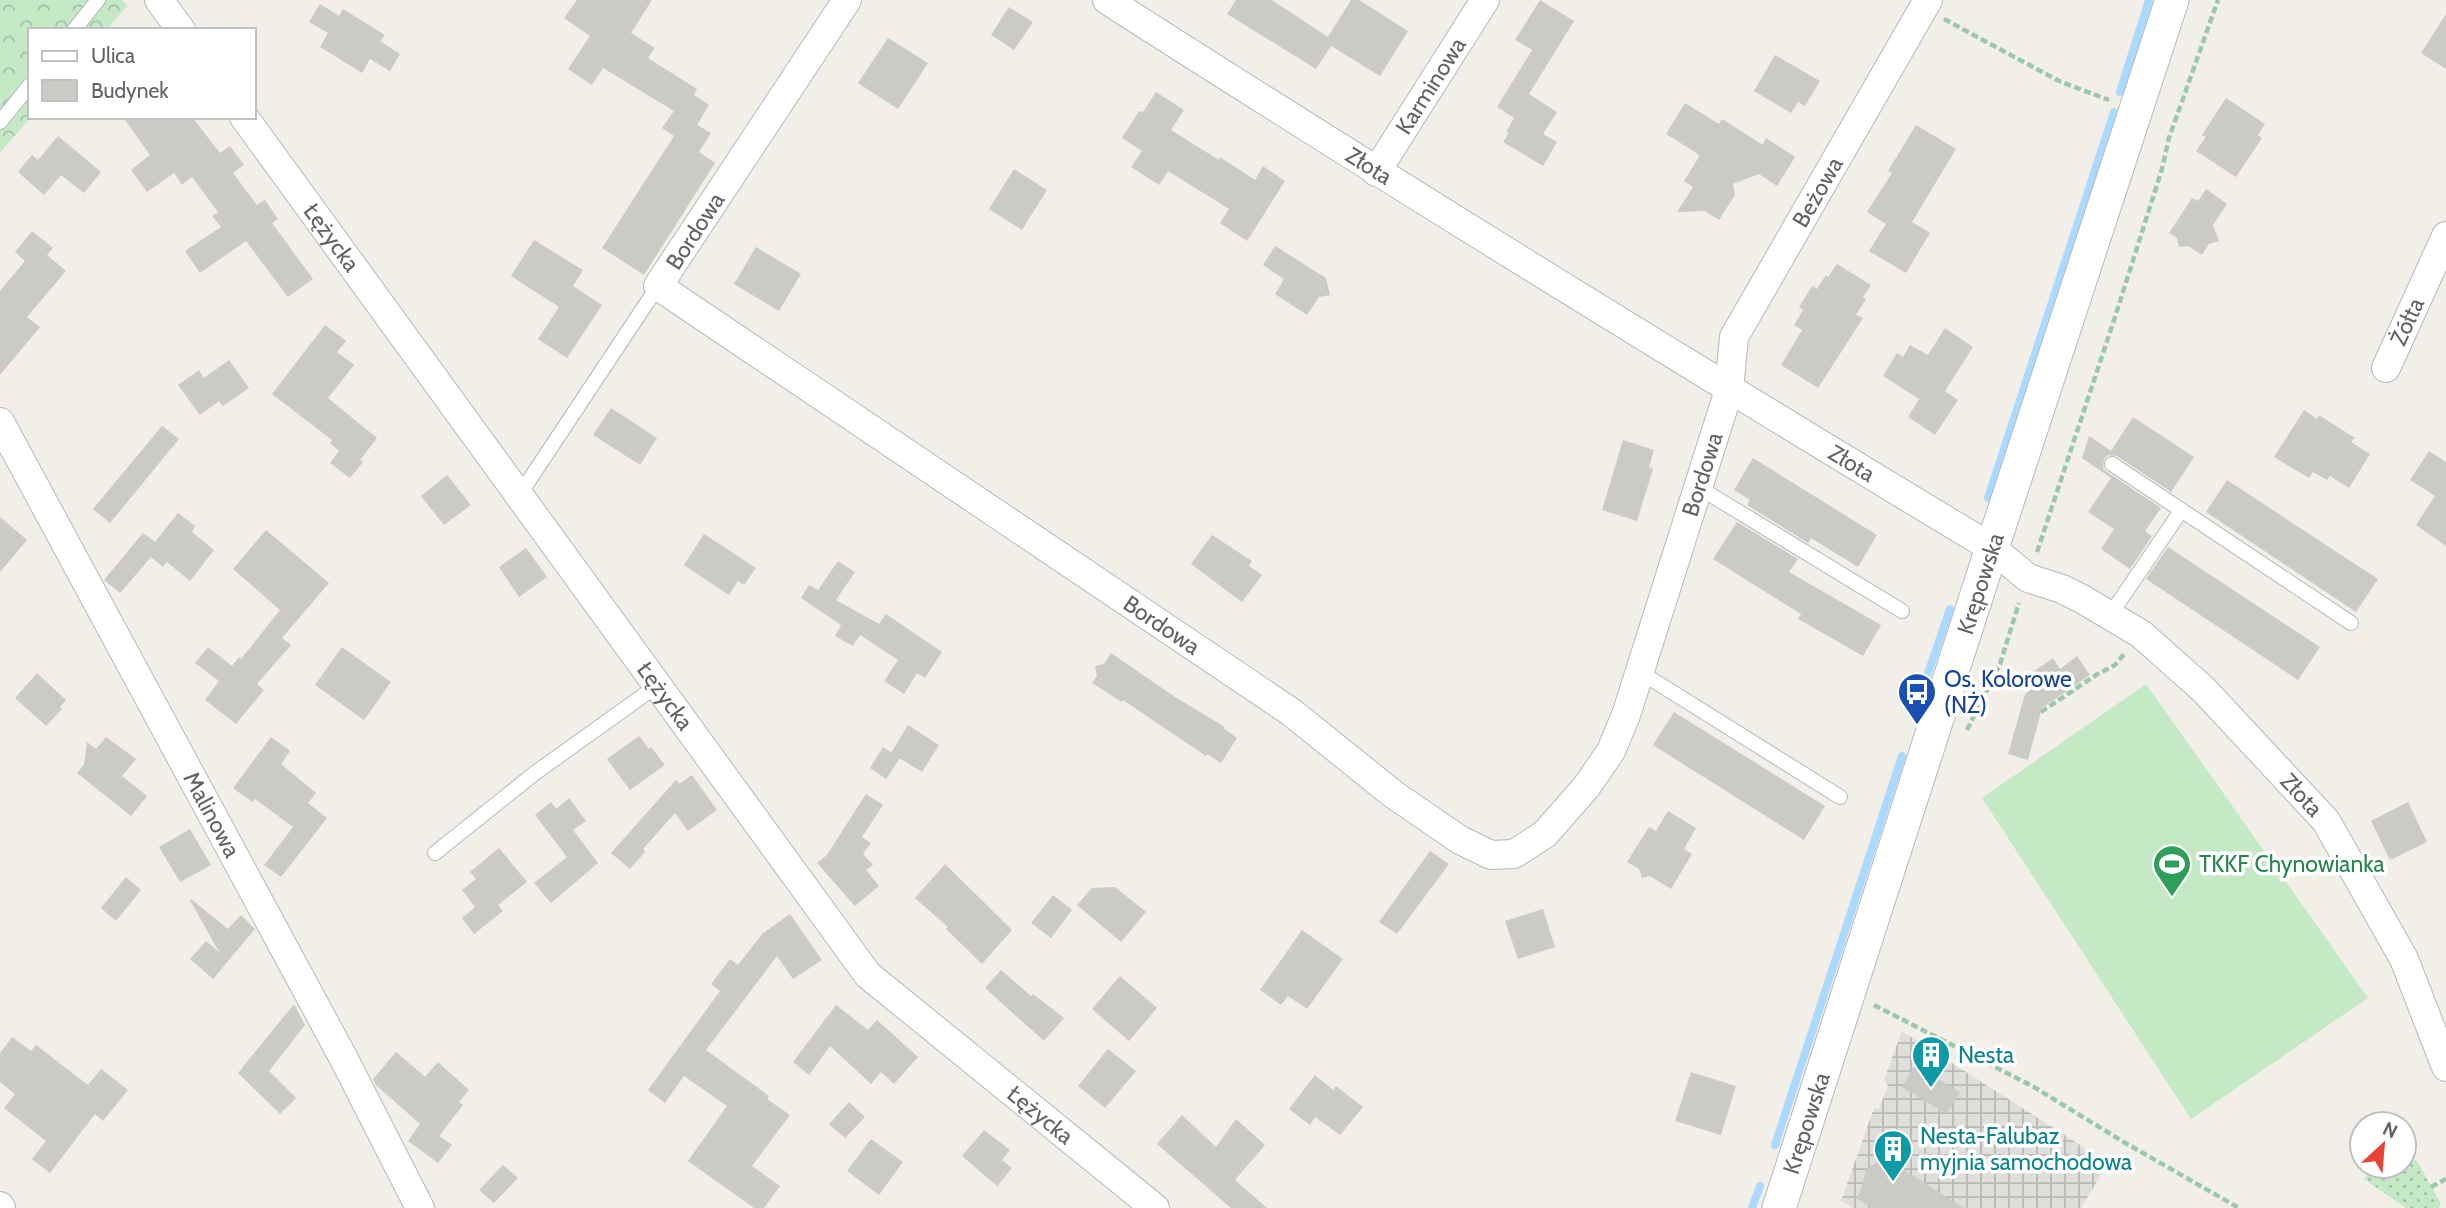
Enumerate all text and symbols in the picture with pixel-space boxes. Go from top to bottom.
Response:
legend [28,28,256,119]
street label: Karminowa [1389,32,1472,140]
text: Ulica [91,43,135,68]
text: Budynek [91,78,169,103]
street label: Złota [1341,141,1397,191]
street label: Beżowa [1786,152,1849,232]
street label: Bordowa [660,187,730,275]
street label: Łężycka [298,198,366,277]
street label: Żółta [2384,293,2430,350]
street label: Bordowa [1676,429,1729,520]
street label: Złota [1823,438,1880,488]
street label: Krępowska [1951,529,2010,638]
street label: Bordowa [1118,589,1205,661]
street label: Łężycka [631,657,699,736]
place label: Os. Kolorowe (NŻ) [1944,665,2072,719]
bus stop icon: Os. Kolorowe (NŻ) [1896,671,1938,726]
street label: Malinowa [178,767,246,862]
street label: Złota [2275,767,2329,822]
sports icon: TKKF Chynowianka [2151,843,2193,898]
place label: TKKF Chynowianka [2199,850,2385,878]
building icon: Nesta [1910,1034,1952,1089]
place label: Nesta [1958,1041,2014,1069]
street label: Krępowska [1777,1069,1836,1178]
street label: Łężycka [1002,1080,1079,1150]
north arrow [2348,1110,2418,1180]
text: N [2379,1117,2401,1143]
place label: Nesta-Falubaz myjnia samochodowa [1920,1122,2132,1176]
building icon: Nesta-Falubaz myjnia samochodowa [1872,1128,1914,1183]

